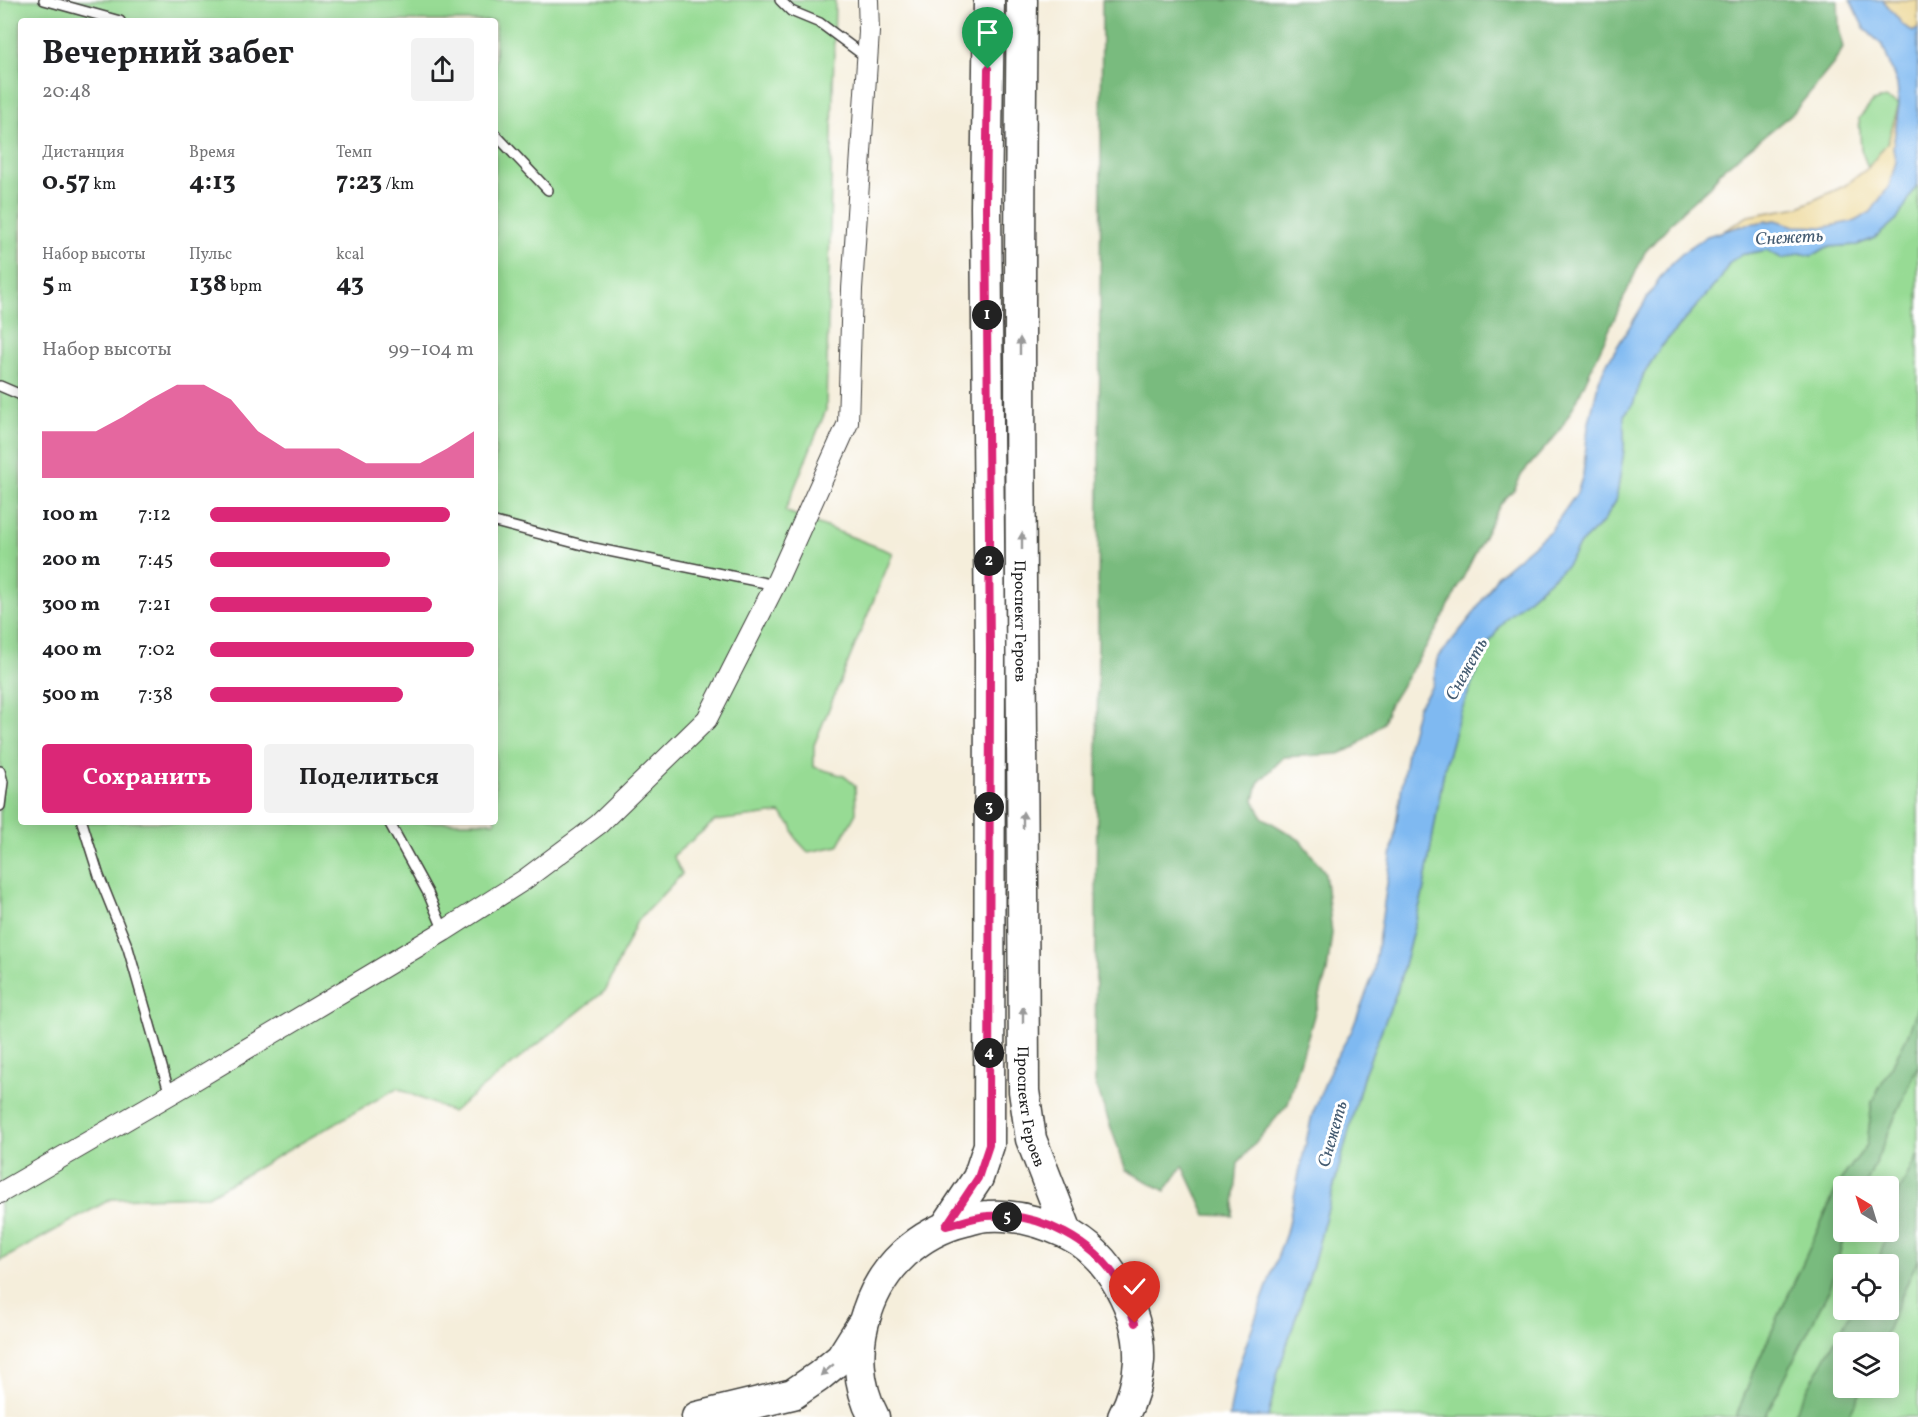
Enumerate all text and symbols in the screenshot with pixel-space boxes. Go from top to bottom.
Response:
pin [962,7,1013,69]
icon: arrive [971,16,1004,49]
text: Вечерний забег [42,32,294,78]
button: share [411,38,474,101]
text: 20:48 [42,78,91,106]
text: Дистанция [42,142,124,164]
text: Время [189,142,235,164]
text: Темп [336,142,372,164]
text: 0.57 [42,164,90,200]
text: 4:13 [189,164,236,200]
text: 7:23 [336,164,382,200]
text: km [90,174,116,196]
text: /km [382,174,414,196]
water label: Снежеть [1754,224,1824,253]
text: Набор высоты [42,244,146,266]
text: Пульс [189,244,232,266]
text: kcal [336,244,364,266]
text: 5 [42,266,55,302]
text: 138 [189,266,227,302]
text: 43 [336,266,364,302]
text: m [55,276,72,298]
text: bpm [227,276,262,298]
pin: 1 [972,300,1002,330]
text: 1 [984,304,990,326]
text: Набор высоты [42,336,172,364]
text: 99–104 m [388,336,474,364]
one-way arrow [1015,337,1025,356]
text: 100 m [42,501,98,529]
text: 7:12 [138,501,171,529]
one-way arrow [1017,532,1027,551]
text: 200 m [42,546,100,574]
text: 7:45 [138,546,173,574]
pin: 2 [974,546,1004,576]
text: 2 [985,550,993,572]
street label: Проспект Героев [1008,560,1031,682]
text: 300 m [42,591,100,619]
text: 7:21 [138,591,171,619]
water label: Снежеть [1440,633,1495,706]
text: 400 m [42,636,102,664]
text: 7:02 [138,636,175,664]
text: 500 m [42,681,100,709]
text: 7:38 [138,681,173,709]
button: Сохранить [42,744,252,813]
button: Поделиться [264,744,474,813]
pin: 3 [974,792,1004,822]
text: 3 [985,796,993,818]
one-way arrow [1018,811,1028,830]
one-way arrow [1018,1006,1028,1025]
pin: 4 [974,1038,1004,1068]
text: 4 [984,1042,994,1064]
street label: Проспект Героев [1011,1046,1050,1170]
water label: Снежеть [1312,1098,1355,1171]
north arrow [1833,1176,1899,1242]
map controls [1833,1176,1899,1398]
pin: 5 [992,1202,1022,1232]
text: 5 [1003,1206,1011,1228]
button: locate [1833,1254,1899,1320]
pin [1109,1261,1160,1323]
icon: check [1118,1270,1151,1303]
button: layers [1833,1332,1899,1398]
one-way arrow [820,1363,835,1376]

